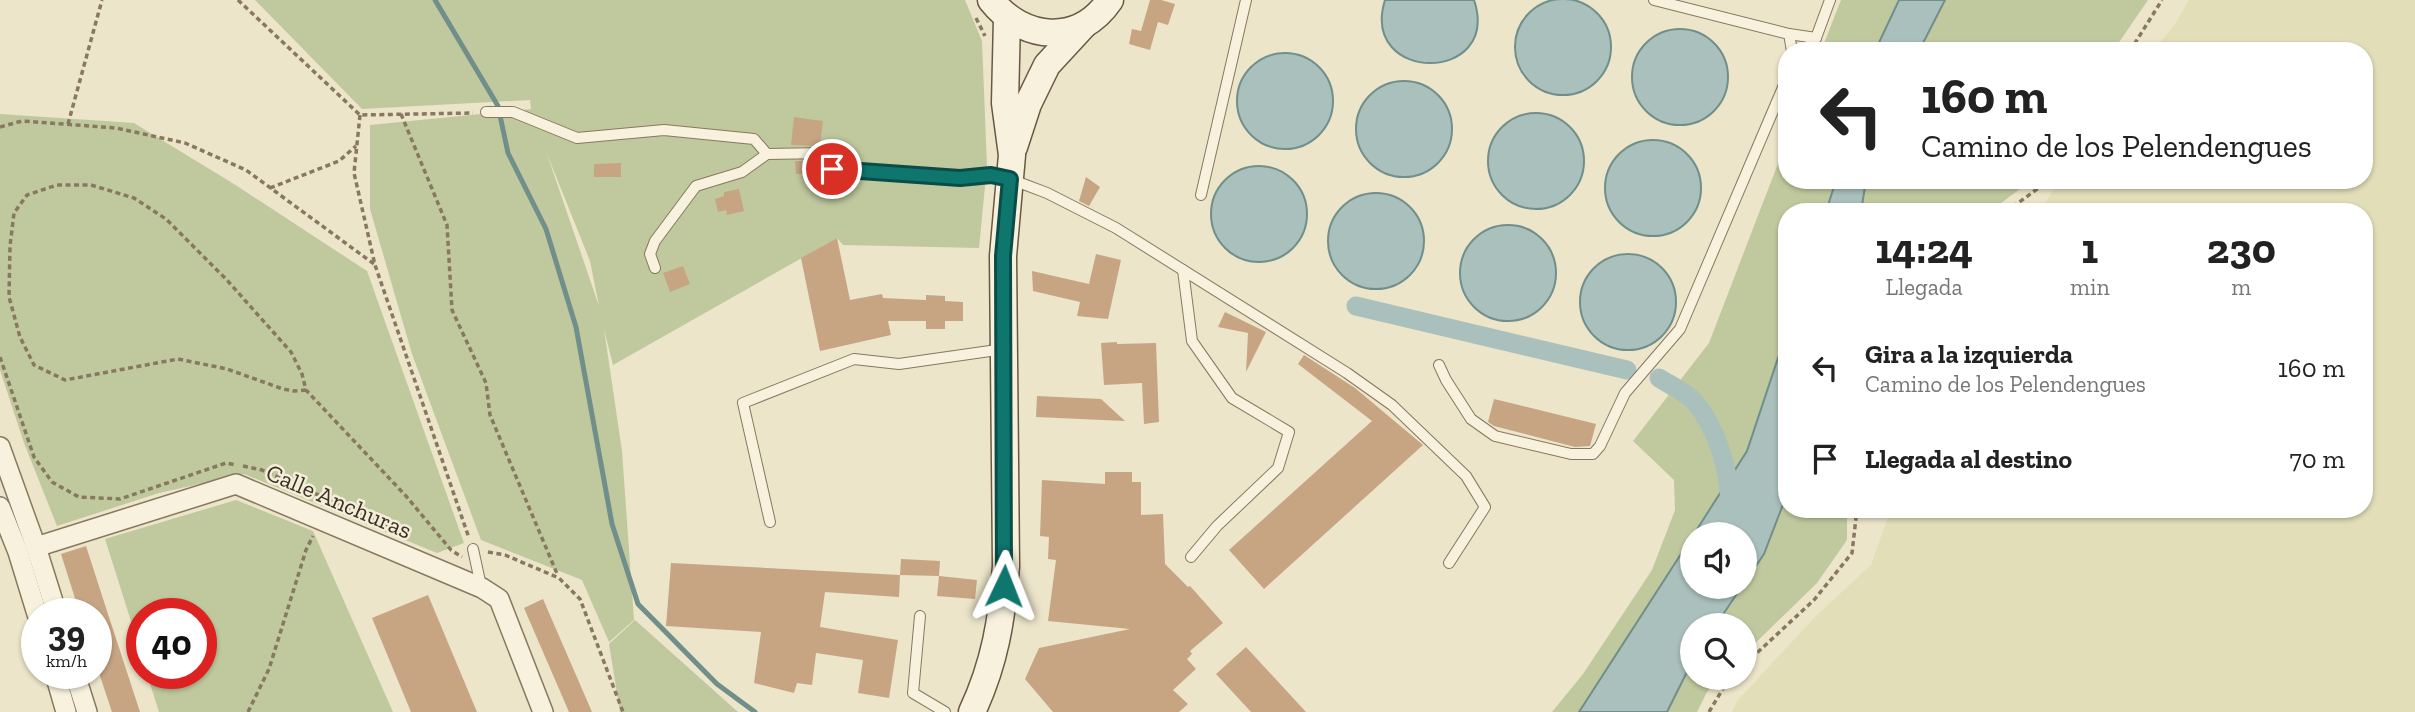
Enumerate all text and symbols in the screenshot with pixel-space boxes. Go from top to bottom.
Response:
text: 160 m [1921,67,2047,126]
icon: left [1806,70,1897,161]
text: Camino de los Pelendengues [1921,127,2312,165]
pin [802,139,862,199]
icon: arrive [813,150,851,188]
text: 14:24 [1875,223,1973,274]
text: 1 [2081,223,2098,274]
text: 230 [2207,223,2276,274]
text: Llegada [1886,273,1963,301]
text: min [2070,273,2110,301]
text: m [2231,273,2251,301]
text: Gira a la izquierda [1865,338,2073,370]
icon: left [1806,349,1844,387]
text: 160 m [2278,352,2345,384]
text: Camino de los Pelendengues [1865,370,2146,398]
icon: arrive [1806,440,1844,478]
text: Llegada al destino [1865,443,2072,475]
text: 70 m [2289,443,2345,475]
street label: Calle Anchuras [262,457,416,545]
map controls [1680,522,1757,690]
button: sound [1680,522,1757,599]
position arrow [967,549,1041,623]
speed limit sign: 40 [126,598,217,689]
text: 39 [48,613,85,655]
button: search [1680,613,1757,690]
text: km/h [46,650,87,672]

